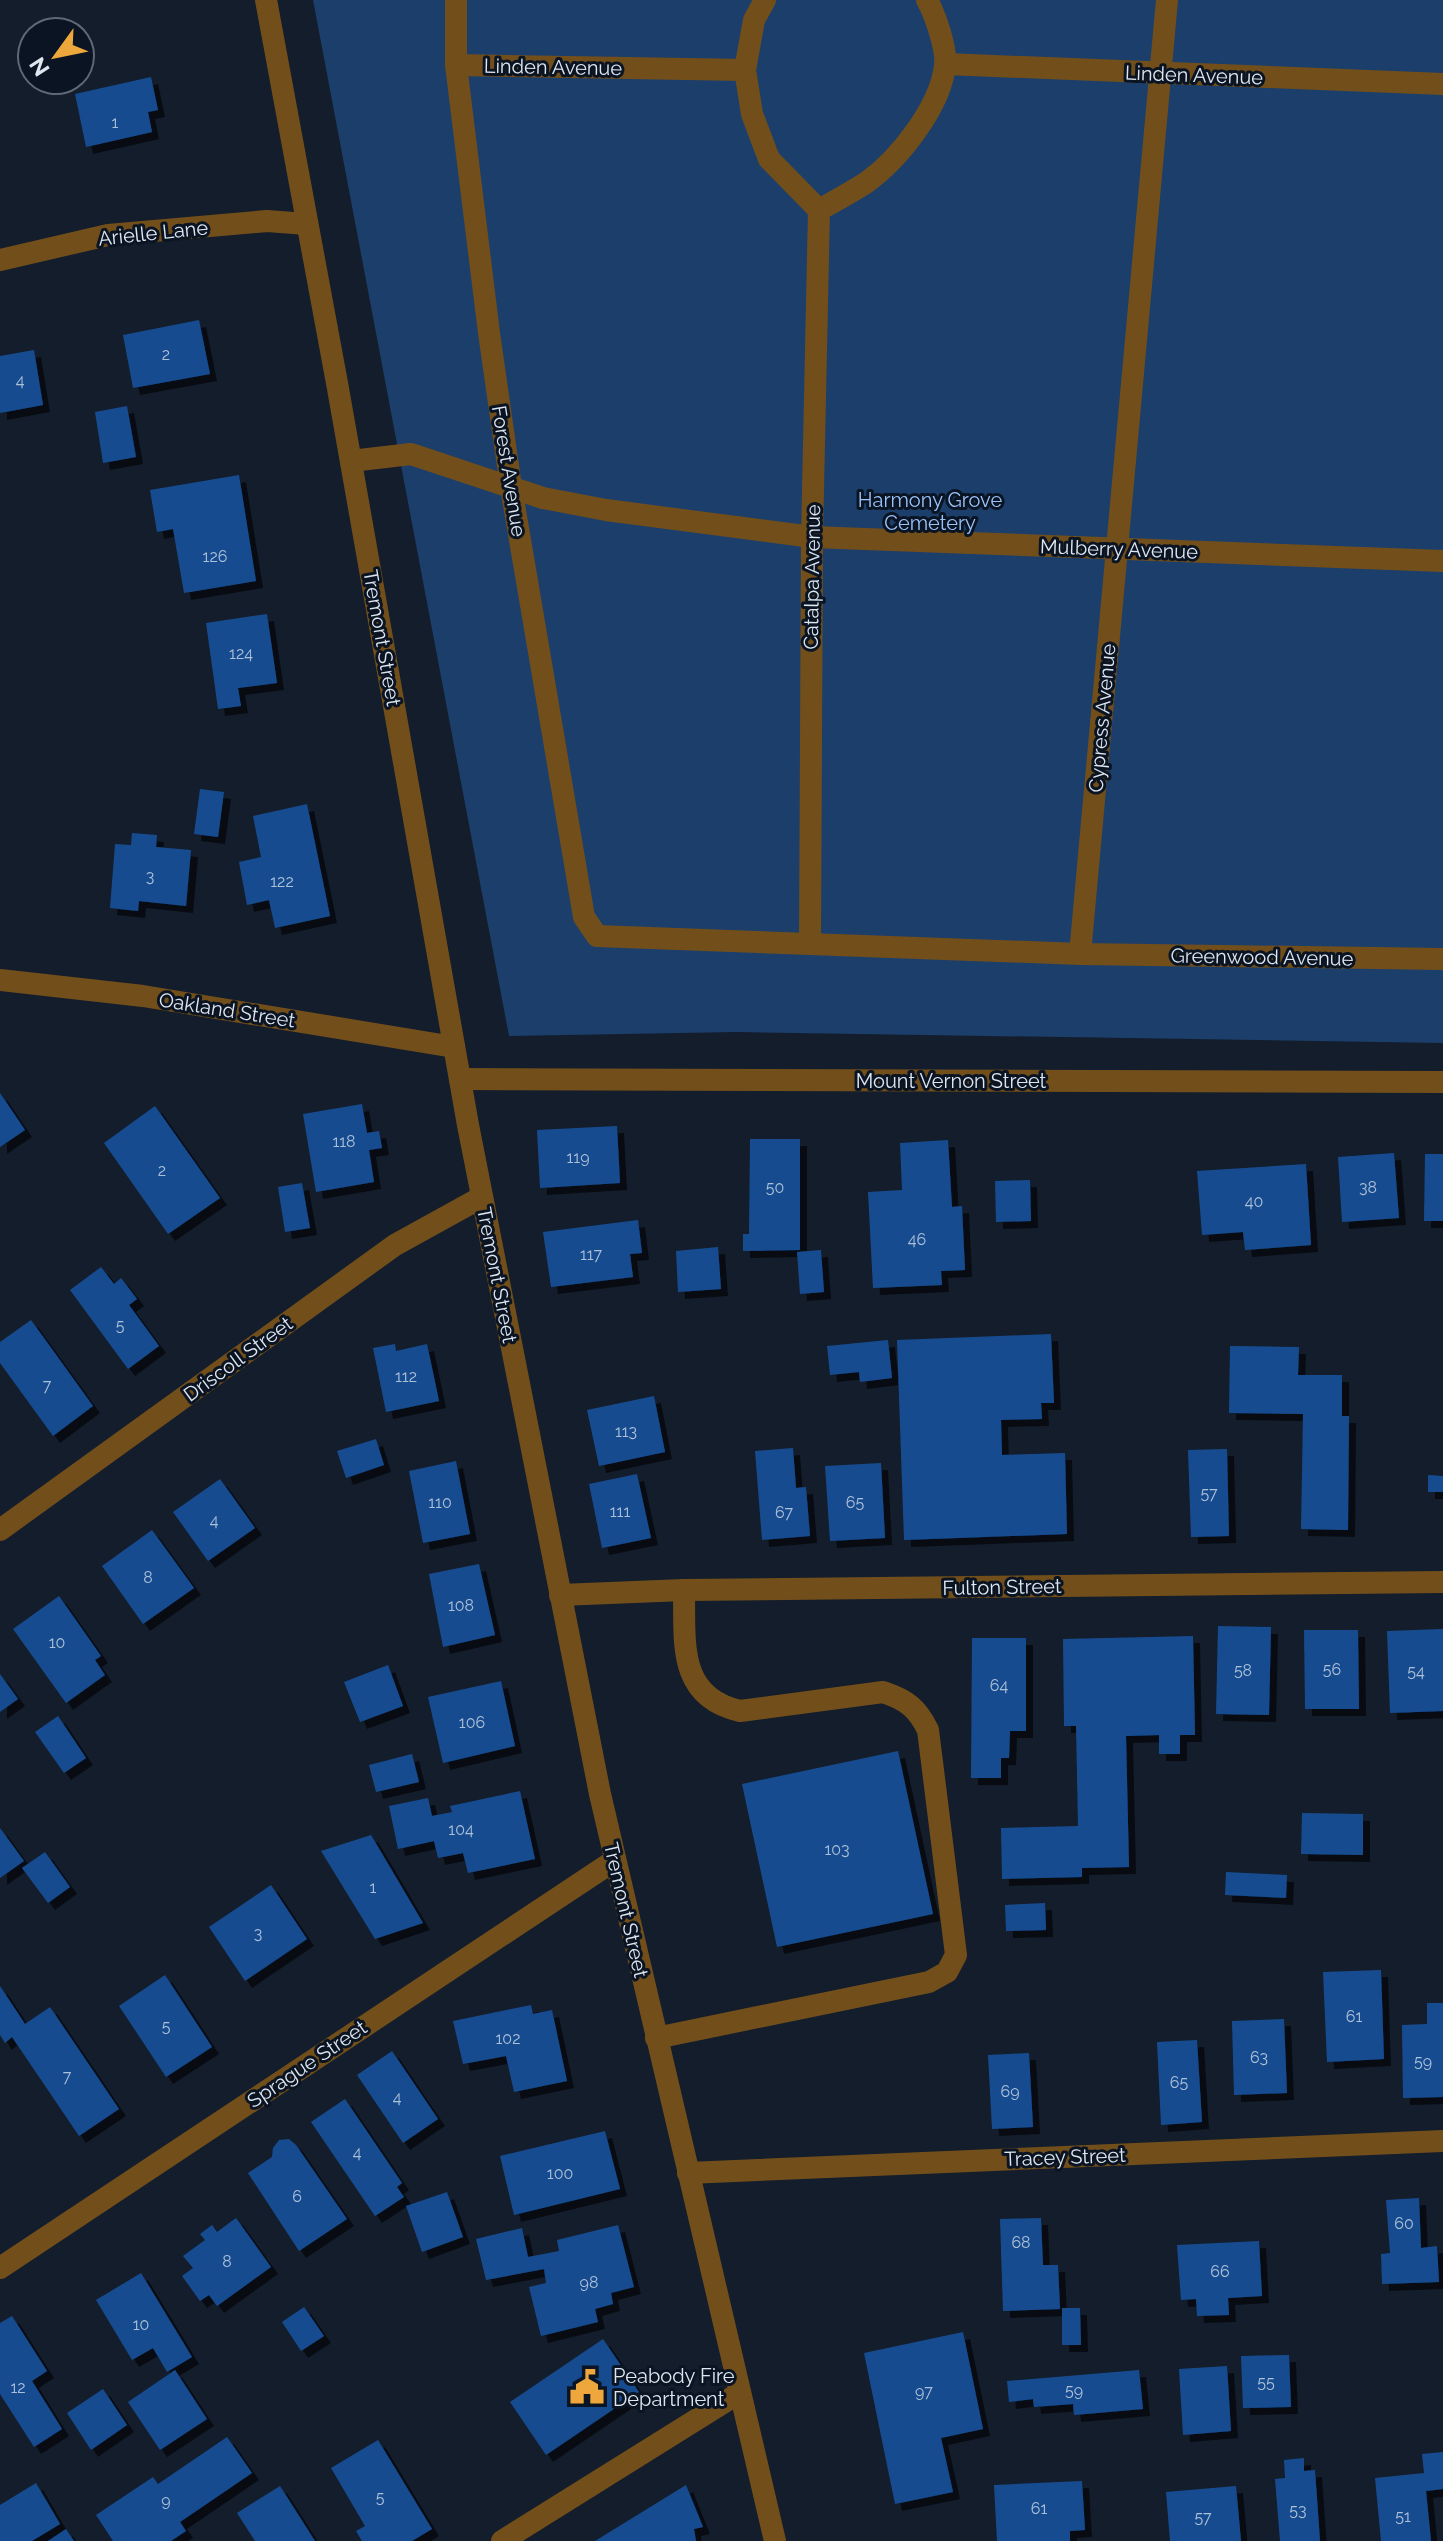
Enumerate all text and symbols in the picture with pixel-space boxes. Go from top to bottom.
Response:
north arrow [16,16,96,96]
text: N [24,53,55,81]
street label: Linden Avenue [484,54,623,80]
street label: Linden Avenue [1125,61,1264,89]
house number: 1 [112,113,119,132]
street label: Arielle Lane [97,215,209,251]
house number: 2 [162,345,170,364]
house number: 4 [16,371,25,390]
street label: Forest Avenue [487,404,531,539]
park label: Harmony Grove Cemetery [858,488,1002,535]
street label: Catalpa Avenue [799,504,825,650]
street label: Mulberry Avenue [1040,534,1199,564]
house number: 126 [203,547,227,566]
street label: Tremont Street [358,568,406,708]
street label: Cypress Avenue [1084,642,1120,793]
house number: 124 [229,644,253,663]
house number: 3 [146,867,154,886]
house number: 122 [270,872,294,891]
street label: Greenwood Avenue [1170,943,1354,971]
street label: Oakland Street [157,987,297,1033]
street label: Mount Vernon Street [856,1069,1047,1093]
house number: 118 [332,1132,356,1151]
house number: 119 [566,1148,590,1167]
house number: 2 [158,1161,166,1180]
house number: 50 [766,1178,784,1197]
house number: 38 [1359,1178,1377,1197]
house number: 40 [1245,1192,1263,1211]
street label: Tremont Street [472,1205,522,1345]
house number: 46 [908,1230,926,1249]
house number: 117 [580,1245,603,1264]
street label: Driscoll Street [179,1311,297,1407]
house number: 5 [116,1316,125,1335]
house number: 112 [395,1367,417,1386]
house number: 7 [43,1376,52,1395]
house number: 113 [615,1422,637,1441]
house number: 57 [1200,1484,1218,1503]
house number: 110 [428,1493,452,1512]
house number: 65 [846,1493,864,1512]
house number: 111 [610,1502,630,1521]
house number: 67 [775,1503,794,1522]
house number: 4 [210,1511,219,1530]
house number: 8 [143,1568,153,1587]
street label: Fulton Street [942,1574,1062,1600]
house number: 108 [448,1596,474,1615]
house number: 10 [49,1633,65,1652]
house number: 56 [1323,1660,1341,1679]
house number: 58 [1234,1661,1252,1680]
house number: 54 [1407,1662,1425,1681]
house number: 64 [990,1676,1008,1695]
house number: 106 [459,1713,485,1732]
house number: 104 [448,1820,474,1839]
street label: Tremont Street [599,1840,653,1980]
house number: 103 [824,1840,850,1859]
house number: 1 [370,1878,377,1897]
house number: 3 [254,1924,262,1943]
house number: 61 [1346,2007,1362,2026]
street label: Sprague Street [243,2015,372,2113]
house number: 5 [162,2017,171,2036]
house number: 102 [496,2029,520,2048]
house number: 63 [1250,2048,1268,2067]
house number: 59 [1414,2052,1432,2071]
house number: 7 [63,2067,72,2086]
house number: 65 [1170,2073,1188,2092]
house number: 69 [1000,2082,1020,2101]
house number: 4 [393,2088,402,2107]
house number: 4 [353,2143,362,2162]
street label: Tracey Street [1004,2143,1126,2171]
house number: 100 [547,2164,573,2183]
house number: 6 [292,2187,302,2206]
house number: 60 [1394,2214,1414,2233]
house number: 68 [1011,2233,1031,2252]
house number: 8 [222,2252,232,2271]
house number: 66 [1210,2262,1230,2281]
house number: 98 [580,2273,598,2292]
house number: 10 [133,2315,149,2334]
place label: Peabody Fire Department [613,2364,735,2411]
public building icon: Peabody Fire Department [568,2368,606,2406]
house number: 55 [1257,2373,1275,2392]
house number: 12 [10,2378,26,2397]
house number: 59 [1065,2381,1083,2400]
house number: 97 [915,2382,933,2401]
house number: 5 [376,2488,385,2507]
house number: 9 [161,2491,171,2510]
house number: 61 [1031,2499,1047,2518]
house number: 53 [1289,2501,1307,2520]
house number: 51 [1395,2507,1411,2526]
house number: 57 [1194,2508,1212,2527]

